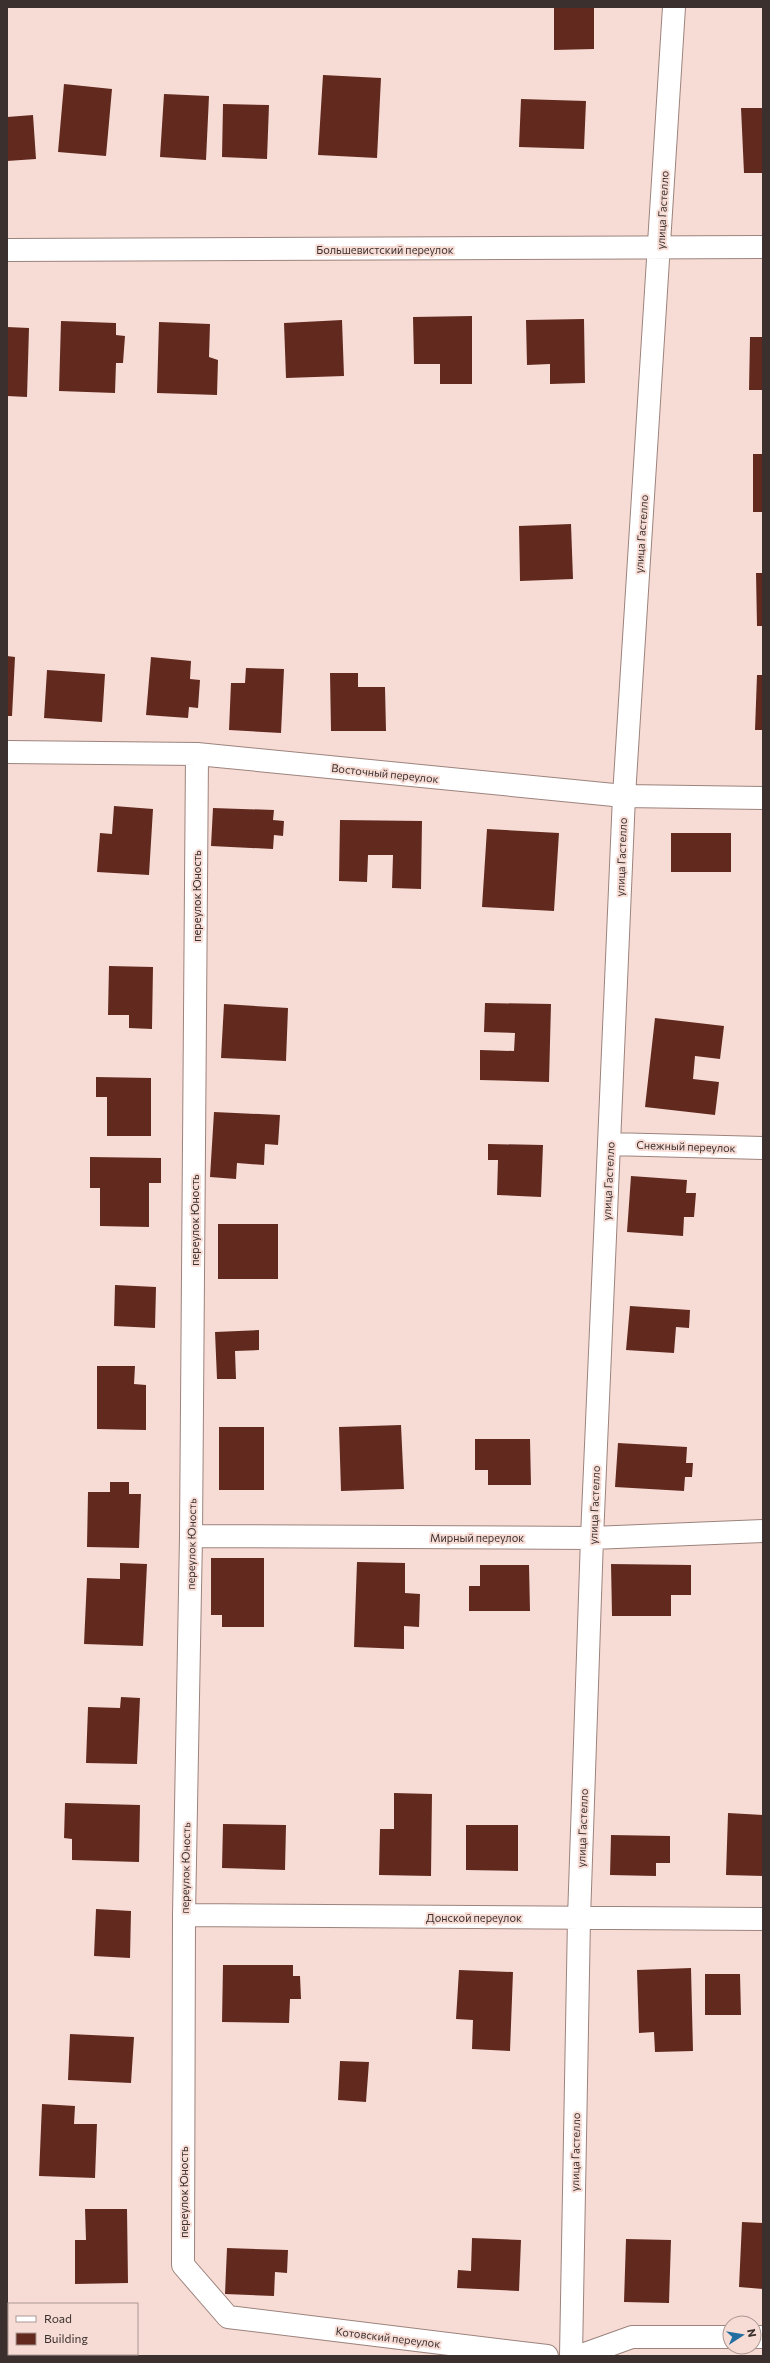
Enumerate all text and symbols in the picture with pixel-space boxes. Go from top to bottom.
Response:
street label: улица Гастелло [653,170,671,250]
street label: Большевистский переулок [316,243,454,256]
street label: улица Гастелло [632,494,650,574]
street label: Восточный переулок [331,761,439,785]
street label: улица Гастелло [613,817,629,897]
street label: переулок Юность [190,850,203,942]
street label: Снежный переулок [636,1138,736,1154]
street label: улица Гастелло [599,1141,617,1221]
street label: переулок Юность [188,1174,201,1266]
street label: улица Гастелло [586,1465,602,1545]
street label: переулок Юность [184,1498,198,1590]
street label: Мирный переулок [430,1531,524,1544]
street label: улица Гастелло [574,1788,590,1868]
street label: переулок Юность [178,1822,192,1914]
street label: Донской переулок [426,1911,522,1924]
street label: улица Гастелло [568,2112,582,2192]
street label: переулок Юность [177,2146,190,2238]
legend [8,2303,138,2355]
text: Road [44,2311,72,2325]
north arrow [722,2315,762,2355]
street label: Котовский переулок [335,2324,441,2350]
text: N [745,2327,759,2338]
text: Building [44,2331,88,2345]

